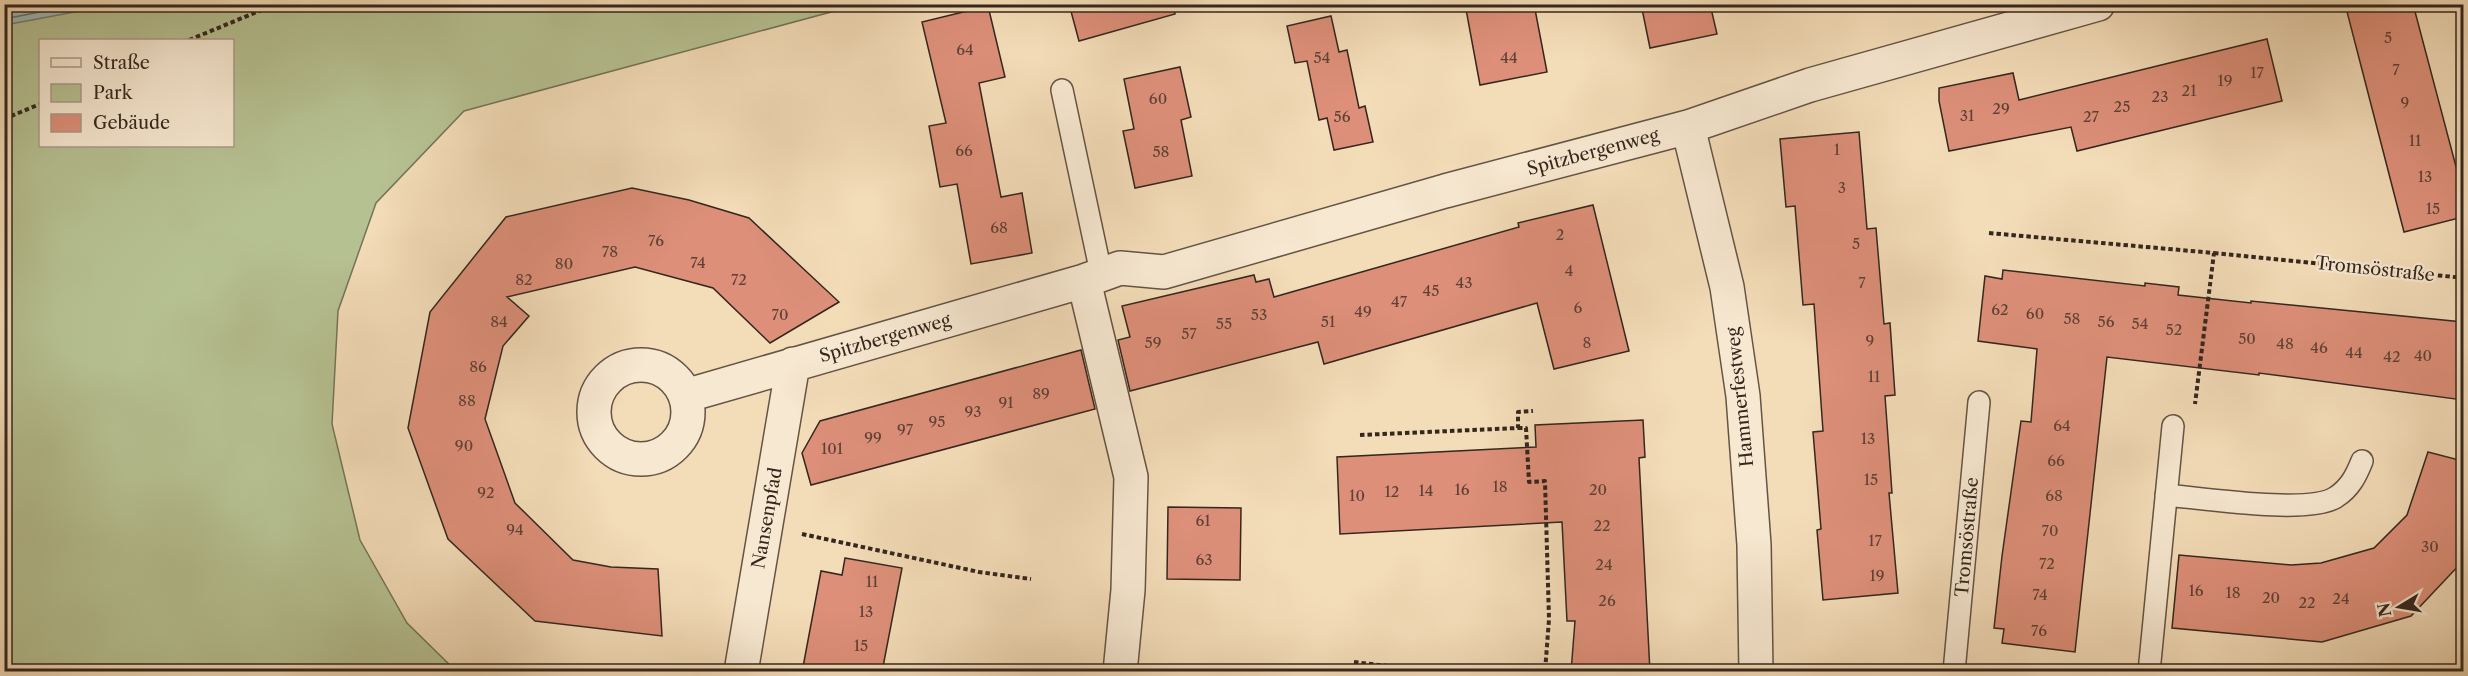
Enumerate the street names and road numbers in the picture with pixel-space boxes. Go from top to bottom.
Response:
street label: Spitzbergenweg [1525,124,1662,180]
street label: Tromsöstraße [2314,252,2436,286]
street label: Spitzbergenweg [817,309,954,367]
street label: Hammerfestweg [1722,326,1758,468]
street label: Nansenpfad [747,466,787,570]
street label: Tromsöstraße [1951,476,1983,598]

